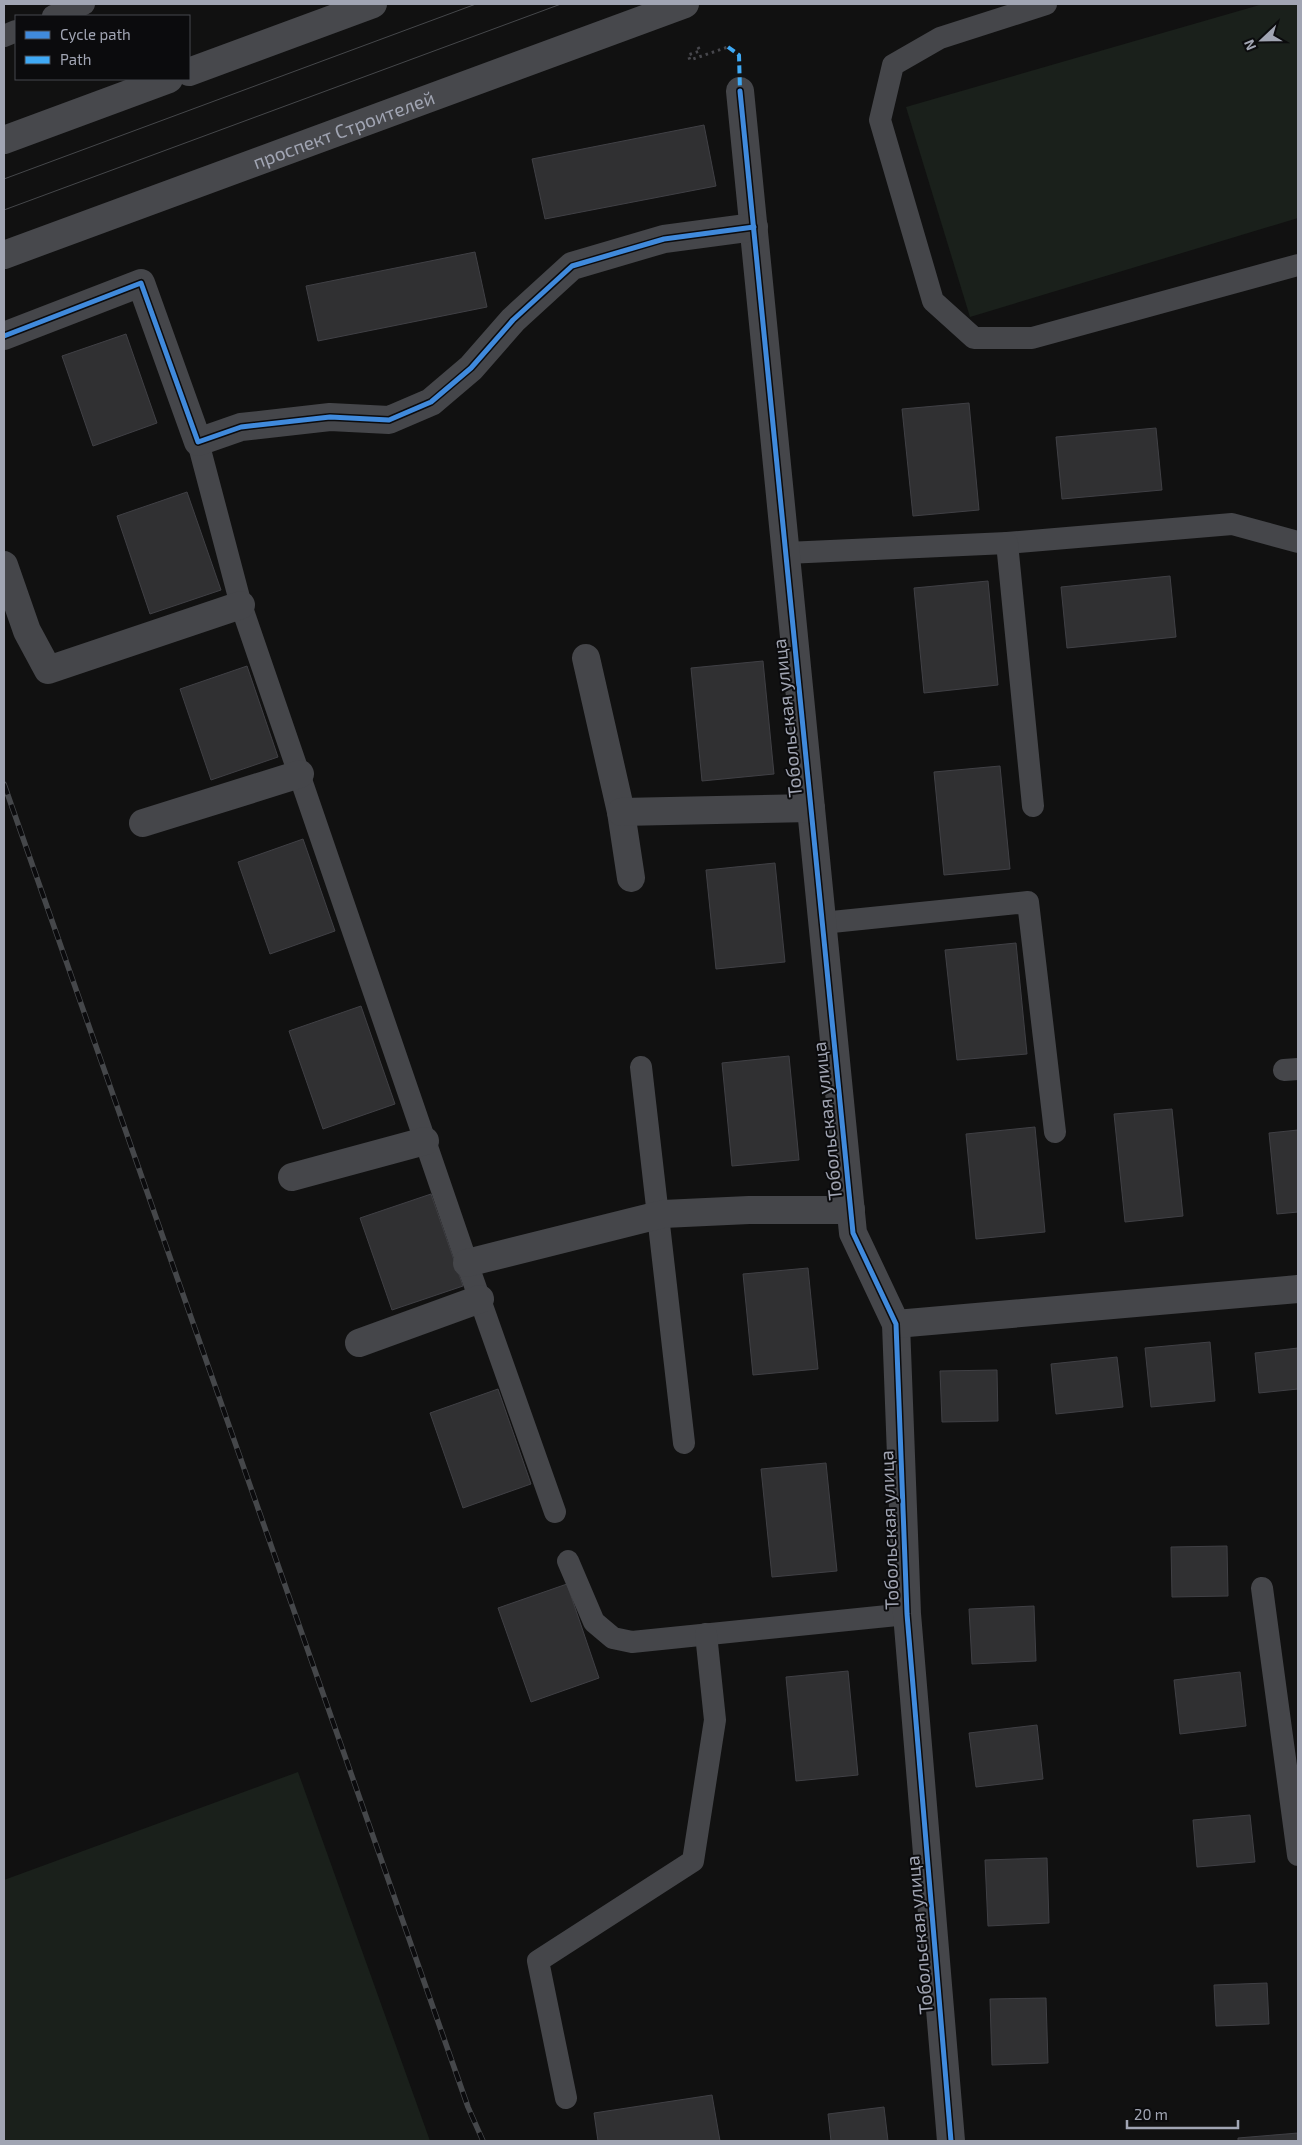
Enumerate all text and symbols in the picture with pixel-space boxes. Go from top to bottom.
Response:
legend [15,15,190,80]
north arrow [1237,15,1287,65]
text: Cycle path [60,25,131,43]
text: N [1240,37,1259,53]
text: Path [60,50,91,68]
street label: проспект Строителей [249,85,438,173]
street label: Тобольская улица [767,637,807,799]
street label: Тобольская улица [807,1040,847,1202]
street label: Тобольская улица [874,1450,904,1610]
street label: Тобольская улица [900,1854,938,2016]
scale bar [1127,2098,1238,2130]
text: 20 m [1134,2105,1168,2123]

